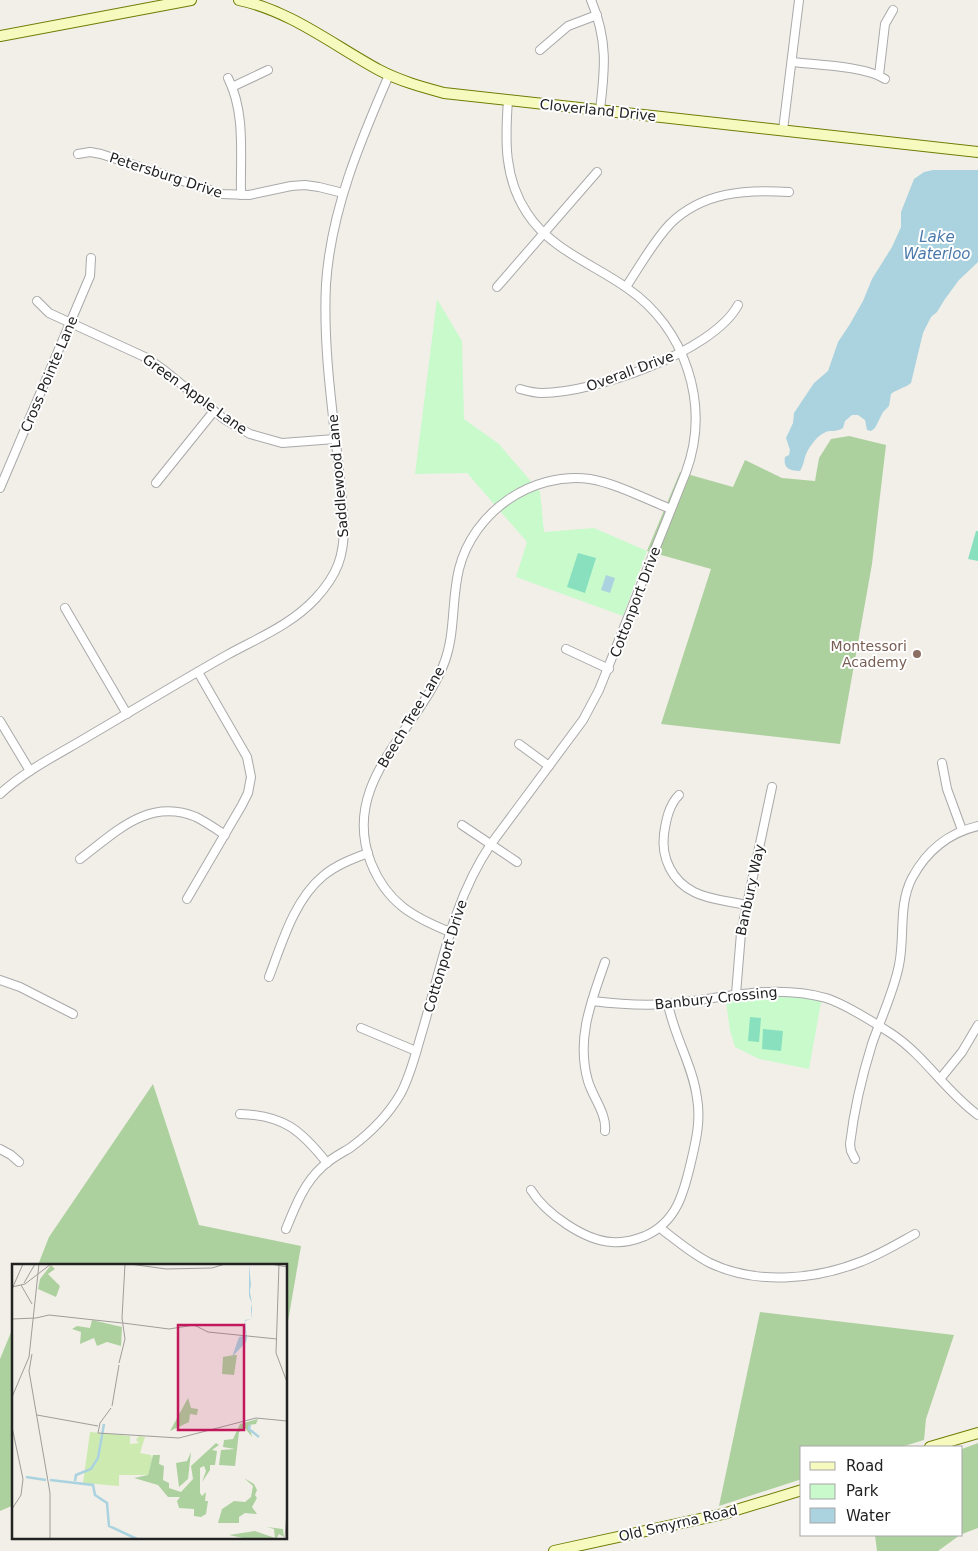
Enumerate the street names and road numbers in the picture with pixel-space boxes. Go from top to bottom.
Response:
street label: Cloverland Drive [539,96,657,124]
street label: Petersburg Drive [108,149,224,201]
street label: Cross Pointe Lane [17,314,81,434]
street label: Overall Drive [584,348,676,394]
street label: Green Apple Lane [140,351,250,437]
street label: Saddlewood Lane [325,414,351,538]
street label: Cottonport Drive [607,544,663,660]
street label: Beech Tree Lane [374,663,448,771]
street label: Banbury Way [732,843,768,937]
street label: Cottonport Drive [420,898,470,1014]
street label: Banbury Crossing [654,984,778,1012]
street label: Old Smyrna Road [617,1502,739,1544]

